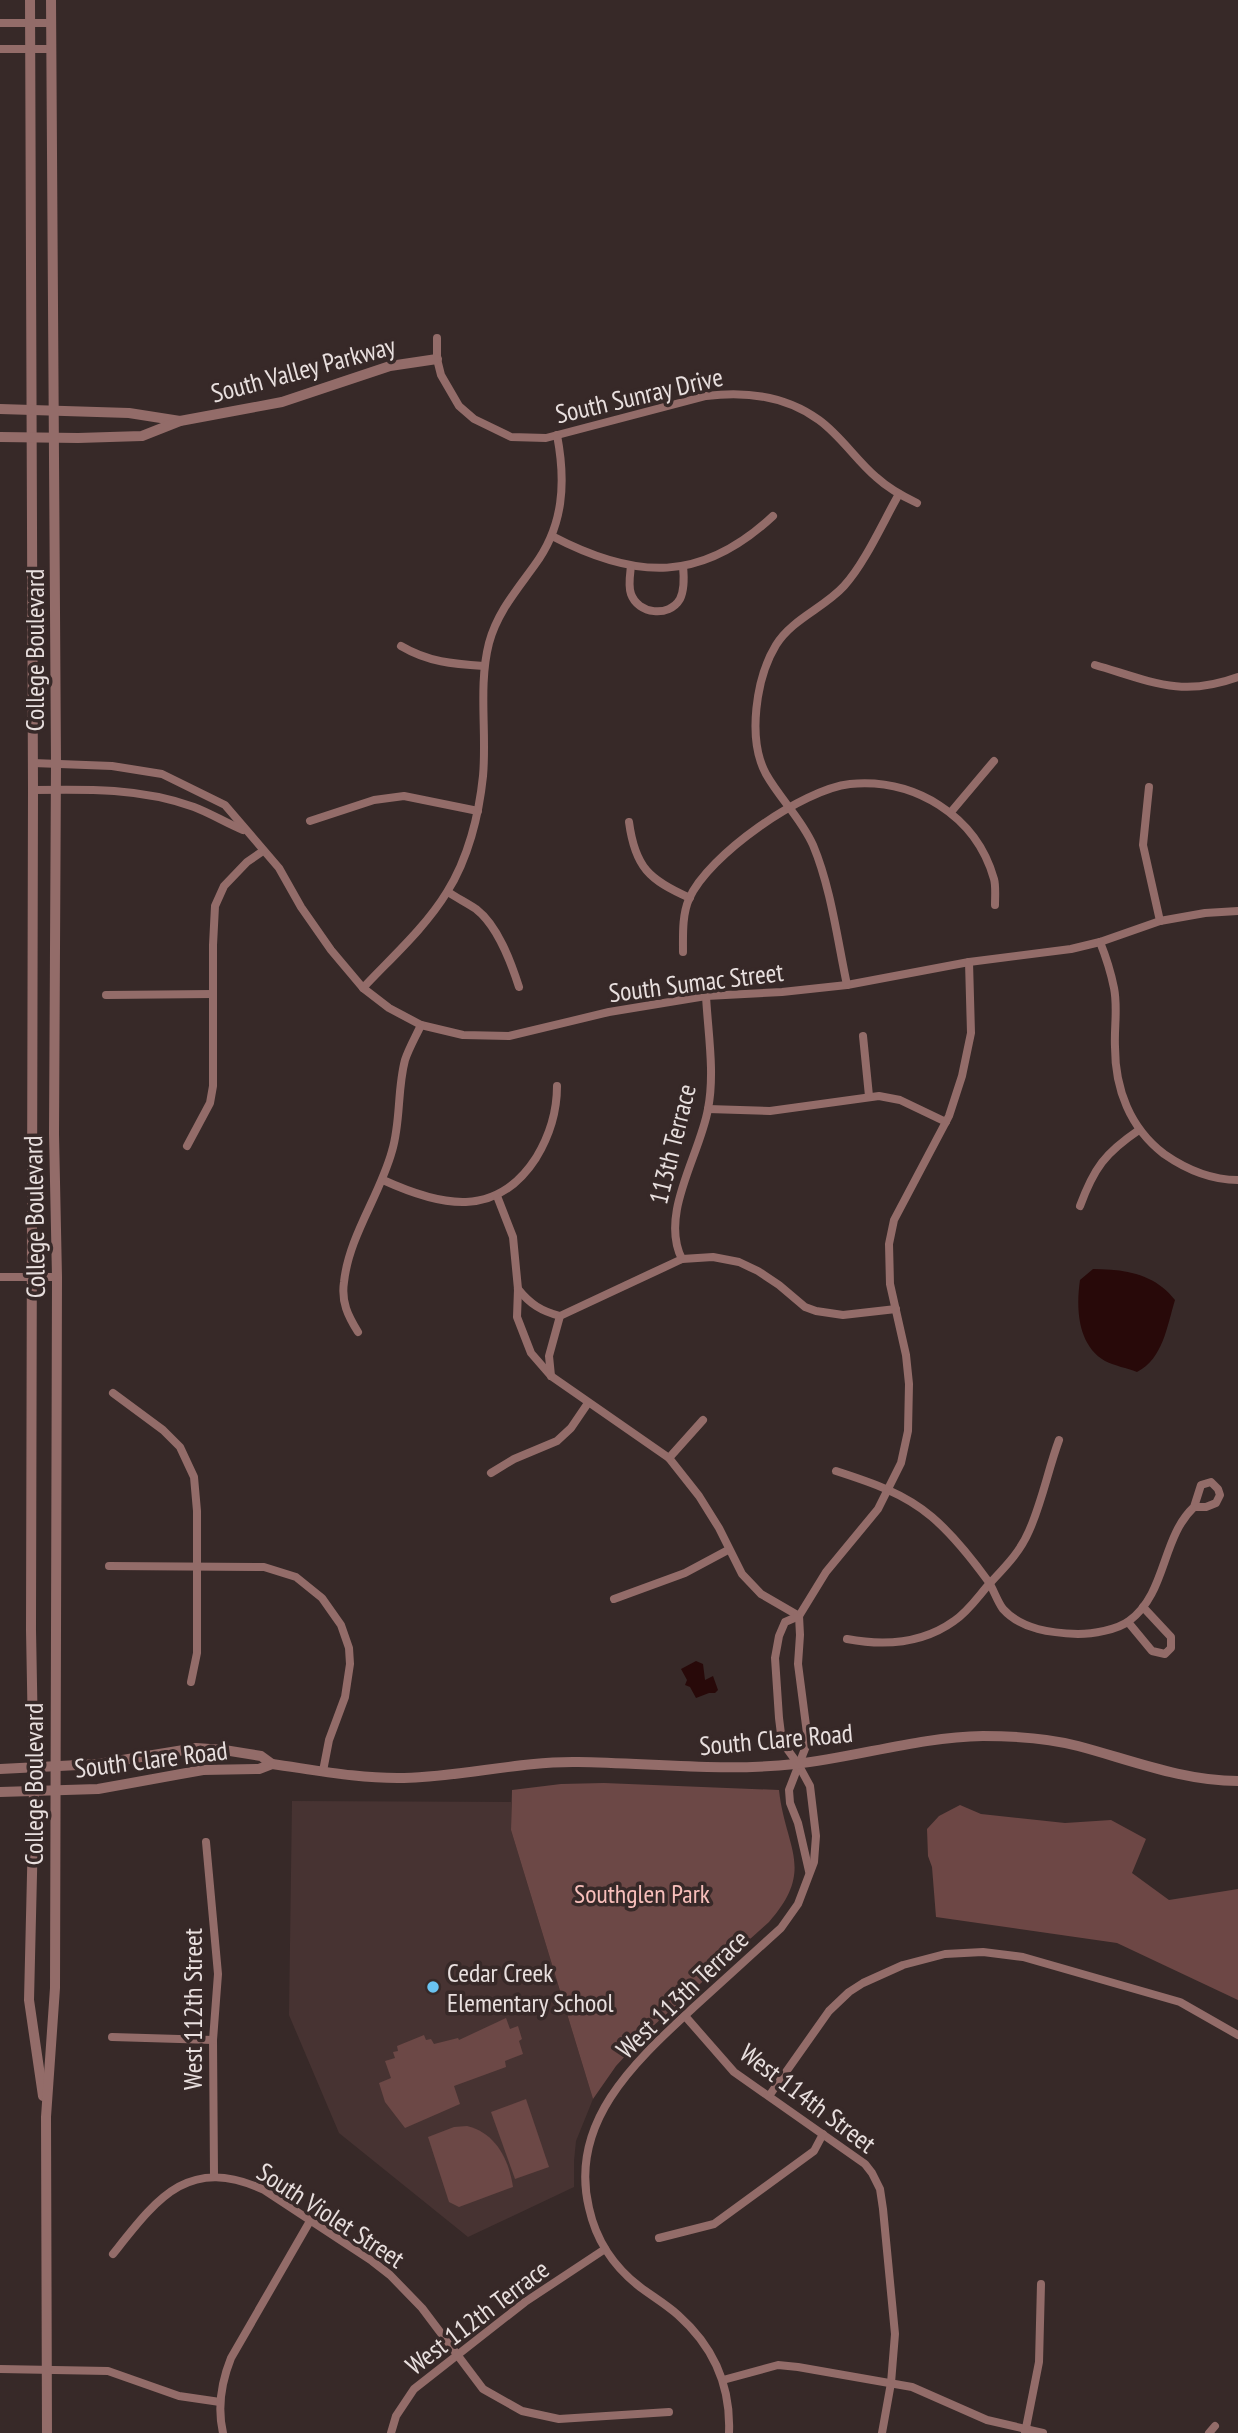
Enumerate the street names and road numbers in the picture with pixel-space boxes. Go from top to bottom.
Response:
street label: South Valley Parkway [207,328,399,409]
street label: South Sunray Drive [552,360,726,430]
street label: College Boulevard [18,569,51,731]
street label: South Sumac Street [607,955,785,1009]
street label: 113th Terrace [641,1081,703,1207]
street label: College Boulevard [16,1135,52,1299]
street label: College Boulevard [17,1703,50,1865]
street label: South Clare Road [698,1716,854,1762]
street label: South Clare Road [73,1733,229,1785]
street label: West 113th Terrace [609,1923,755,2065]
street label: West 112th Street [176,1928,209,2090]
street label: West 114th Street [733,2036,883,2160]
street label: South Violet Street [251,2155,411,2275]
street label: West 112th Terrace [399,2252,555,2382]

